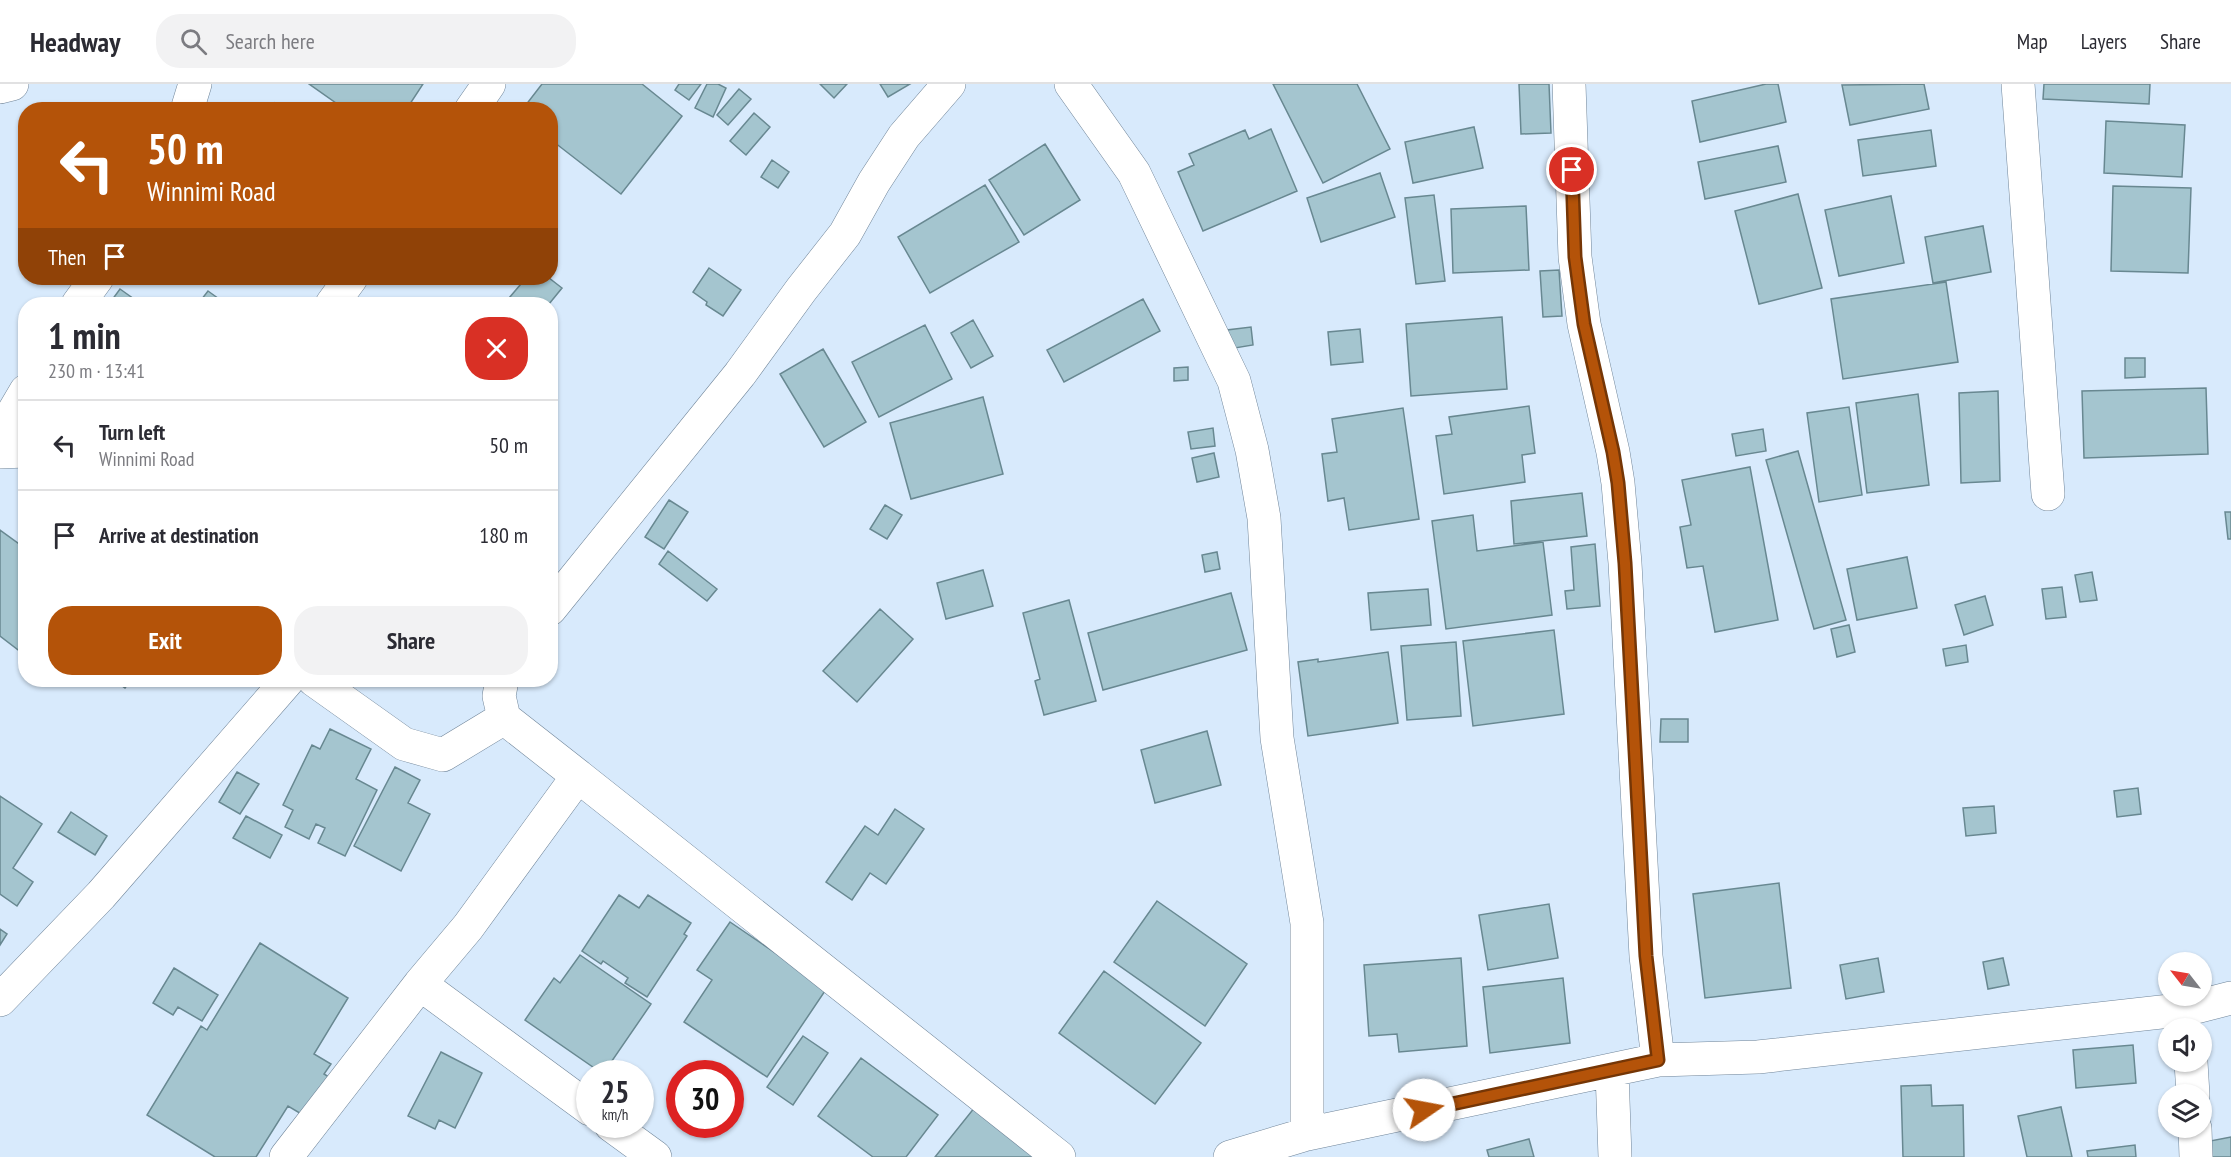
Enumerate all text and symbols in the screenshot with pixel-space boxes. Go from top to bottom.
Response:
search box [156,14,576,68]
text: Headway [30,23,120,60]
icon: search [177,25,210,58]
text: Search here [225,27,315,55]
text: Map [2017,28,2048,55]
text: Layers [2081,28,2127,55]
text: Share [2160,28,2201,55]
text: 50 m [147,121,224,176]
icon: left [48,126,126,204]
pin [1546,144,1597,195]
icon: arrive [1555,153,1588,186]
text: Winnimi Road [147,174,276,208]
icon: arrive [98,240,131,273]
text: Then [48,243,86,271]
text: 1 min [48,312,121,359]
button: close [465,317,528,380]
text: 230 m · 13:41 [48,358,145,384]
text: Turn left [99,418,165,446]
icon: left [48,429,81,462]
text: 50 m [489,431,528,459]
text: Winnimi Road [99,446,194,472]
icon: arrive [48,519,81,552]
text: Arrive at destination [99,521,259,549]
text: 180 m [479,521,528,549]
button: Exit [48,606,282,675]
button: Share [294,606,528,675]
north arrow [2158,952,2212,1006]
map controls [2158,952,2212,1138]
button: sound [2158,1018,2212,1072]
speed limit sign: 30 [666,1060,744,1138]
text: 25 [601,1072,629,1111]
position arrow [1392,1078,1456,1142]
button: layers [2158,1084,2212,1138]
text: km/h [602,1105,628,1124]

